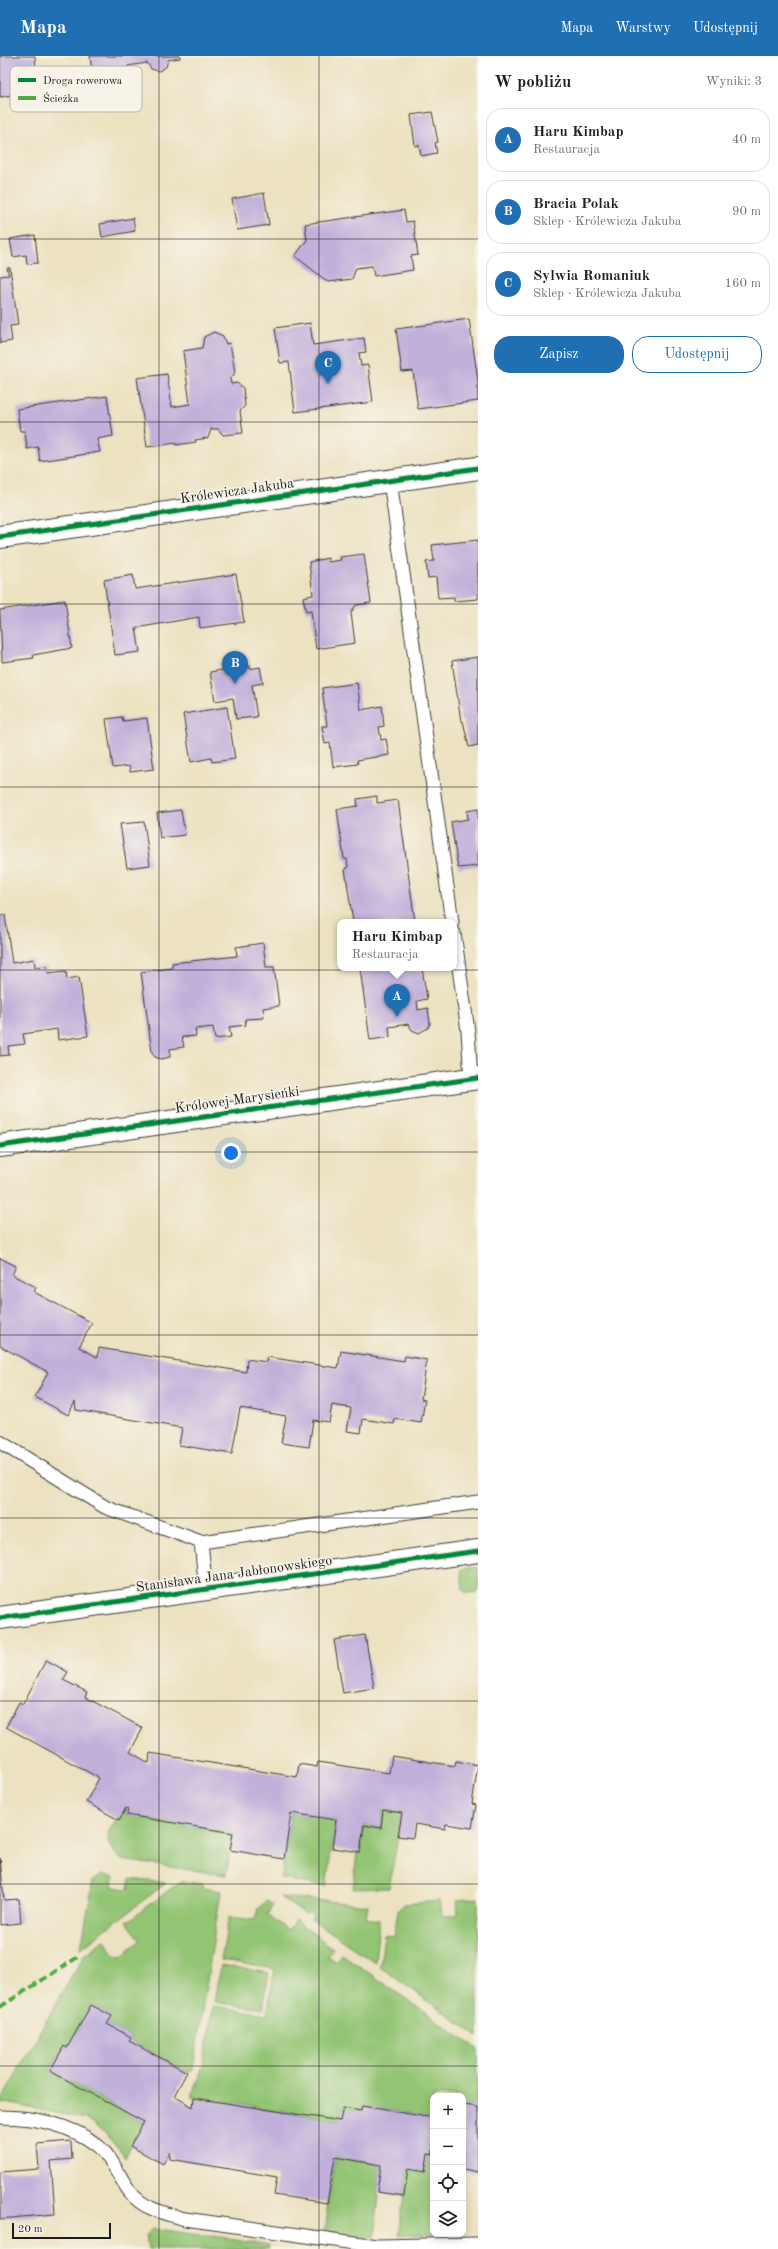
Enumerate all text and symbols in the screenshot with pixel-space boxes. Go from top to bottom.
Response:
text: Mapa [20,19,67,38]
text: Mapa [560,21,593,35]
text: Warstwy [615,21,671,35]
text: Udostępnij [693,21,758,35]
legend [10,66,142,112]
text: W pobliżu [494,74,571,91]
text: Wyniki: 3 [706,75,762,88]
text: Droga rowerowa [43,76,123,87]
text: Ścieżka [43,92,79,105]
text: Haru Kimbap [533,125,624,140]
text: A [503,133,513,146]
text: 40 m [732,133,761,146]
text: Restauracja [533,143,600,156]
text: Bracia Polak [533,197,619,212]
text: B [503,205,513,218]
text: 90 m [732,205,761,218]
text: Sklep · Królewicza Jakuba [533,215,681,228]
text: Sylwia Romaniuk [533,269,650,284]
text: C [504,277,512,290]
text: 160 m [724,277,761,290]
text: Sklep · Królewicza Jakuba [533,287,681,300]
button: Zapisz [494,336,624,373]
button: Udostępnij [632,336,762,373]
pin: C [315,351,341,384]
street label: Królewicza Jakuba [179,476,295,506]
pin: B [222,651,248,684]
popup [337,919,457,971]
text: Haru Kimbap [352,930,442,945]
text: Restauracja [352,948,419,961]
pin: A [384,984,410,1017]
street label: Królowej Marysieńki [174,1084,300,1116]
your location [221,1143,241,1163]
street label: Stanisława Jana Jabłonowskiego [135,1553,333,1595]
map controls [430,2093,466,2237]
button: + [430,2093,466,2129]
button: − [430,2129,466,2165]
button: locate [430,2165,466,2201]
button: layers [430,2201,466,2237]
scale bar [12,2221,111,2240]
text: 20 m [18,2224,43,2235]

